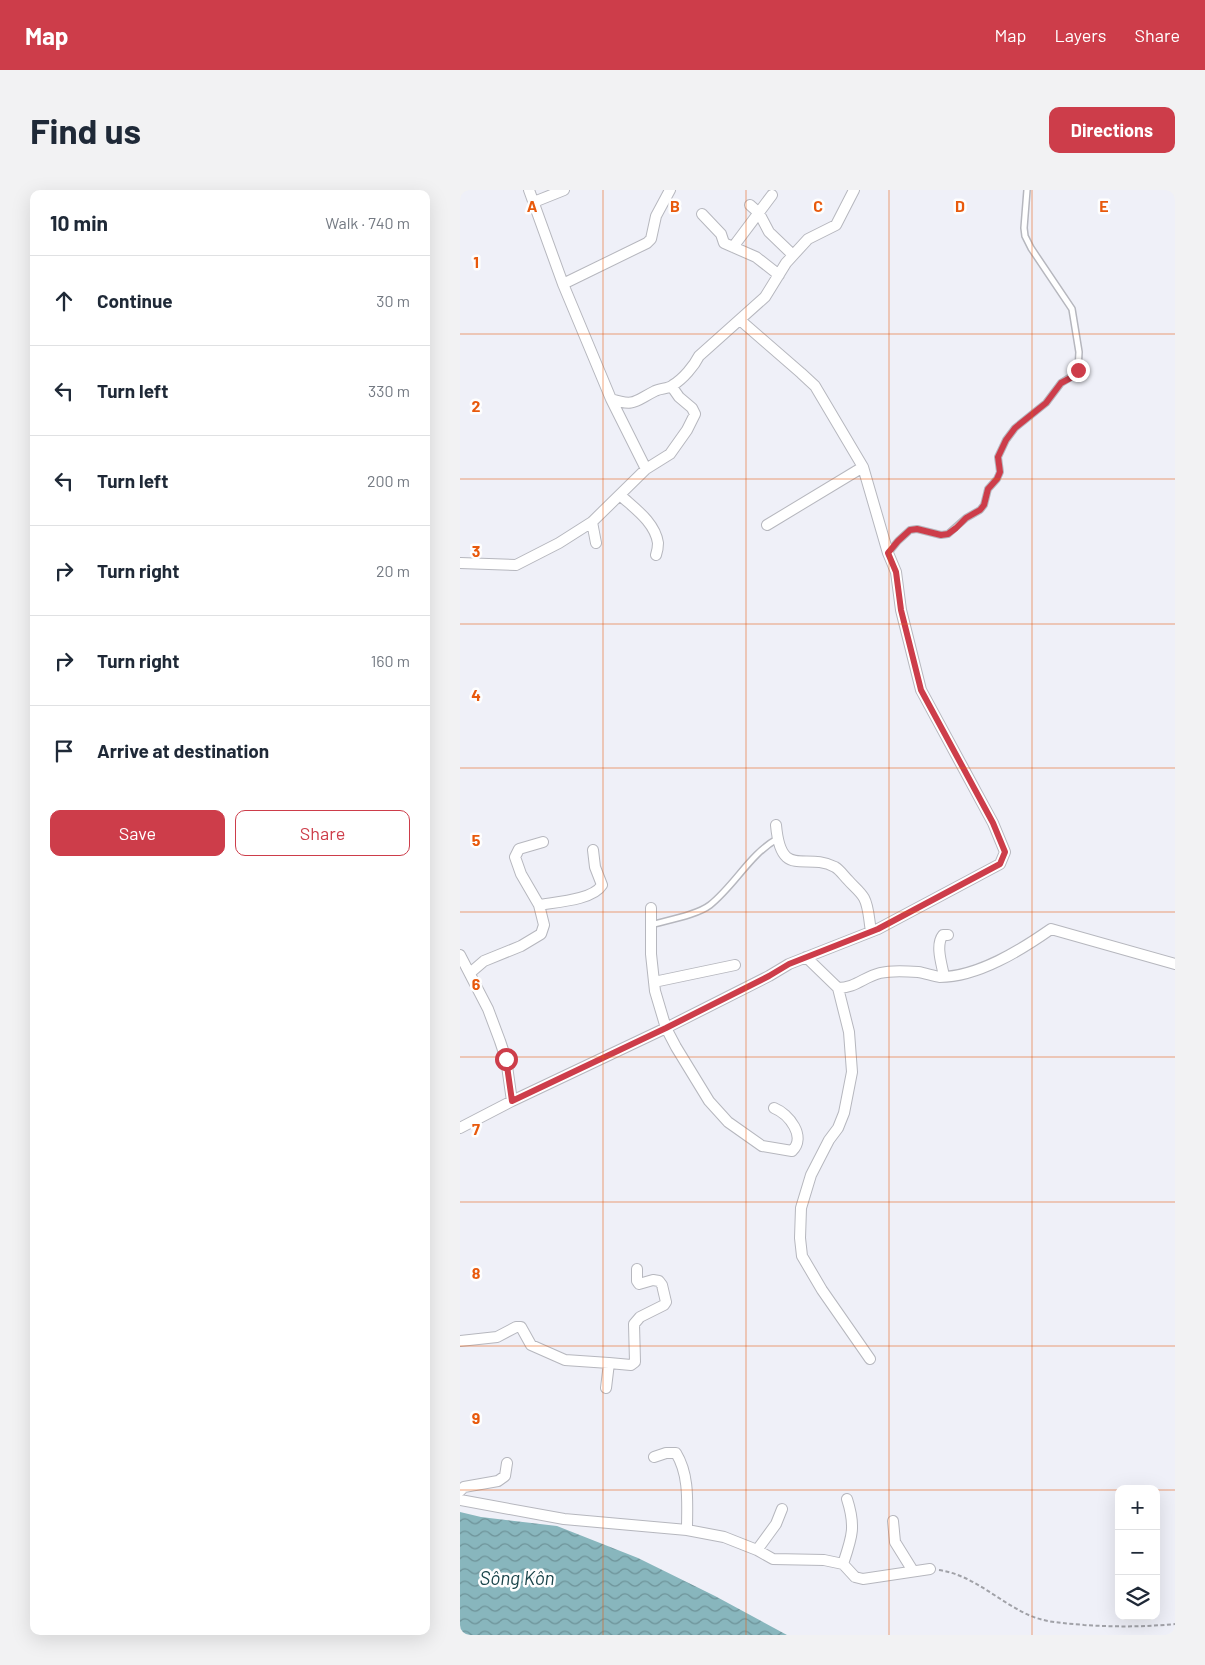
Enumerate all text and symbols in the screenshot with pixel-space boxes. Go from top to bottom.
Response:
text: Map [25,21,68,50]
text: Map [994,24,1026,46]
text: Layers [1054,24,1107,46]
text: Share [1135,24,1180,46]
button: Directions [1049,107,1175,153]
text: Find us [30,109,141,151]
text: A [527,196,538,215]
text: B [670,196,680,215]
text: C [813,196,823,215]
text: D [955,196,965,215]
text: E [1099,196,1109,215]
text: 10 min [50,210,108,235]
text: Walk · 740 m [325,213,410,232]
text: 1 [473,252,479,271]
icon: ahead [50,287,78,315]
text: Continue [97,289,173,312]
text: 30 m [376,291,410,310]
route end [1067,359,1090,382]
icon: left [50,377,78,405]
text: Turn left [97,379,168,402]
text: 330 m [368,381,410,400]
text: 2 [472,396,481,415]
icon: left [50,467,78,495]
text: Turn left [97,469,168,492]
text: 200 m [367,471,410,490]
text: 3 [472,541,480,560]
icon: right [50,557,78,585]
text: Turn right [97,559,179,582]
text: 20 m [376,561,410,580]
icon: right [50,647,78,675]
text: Turn right [97,649,179,672]
text: 160 m [371,651,410,670]
text: 4 [471,685,481,704]
icon: arrive [50,737,78,765]
text: Arrive at destination [97,739,269,762]
button: Save [50,810,225,856]
button: Share [235,810,410,856]
text: 5 [472,830,481,849]
text: 6 [472,974,481,993]
route start [495,1048,518,1071]
text: 7 [472,1119,480,1138]
text: 8 [472,1263,481,1282]
text: 9 [472,1408,480,1427]
map controls [1115,1485,1160,1620]
button: + [1115,1485,1160,1530]
button: − [1115,1530,1160,1575]
water label: Sông Kôn [480,1566,555,1589]
button: layers [1115,1575,1160,1620]

